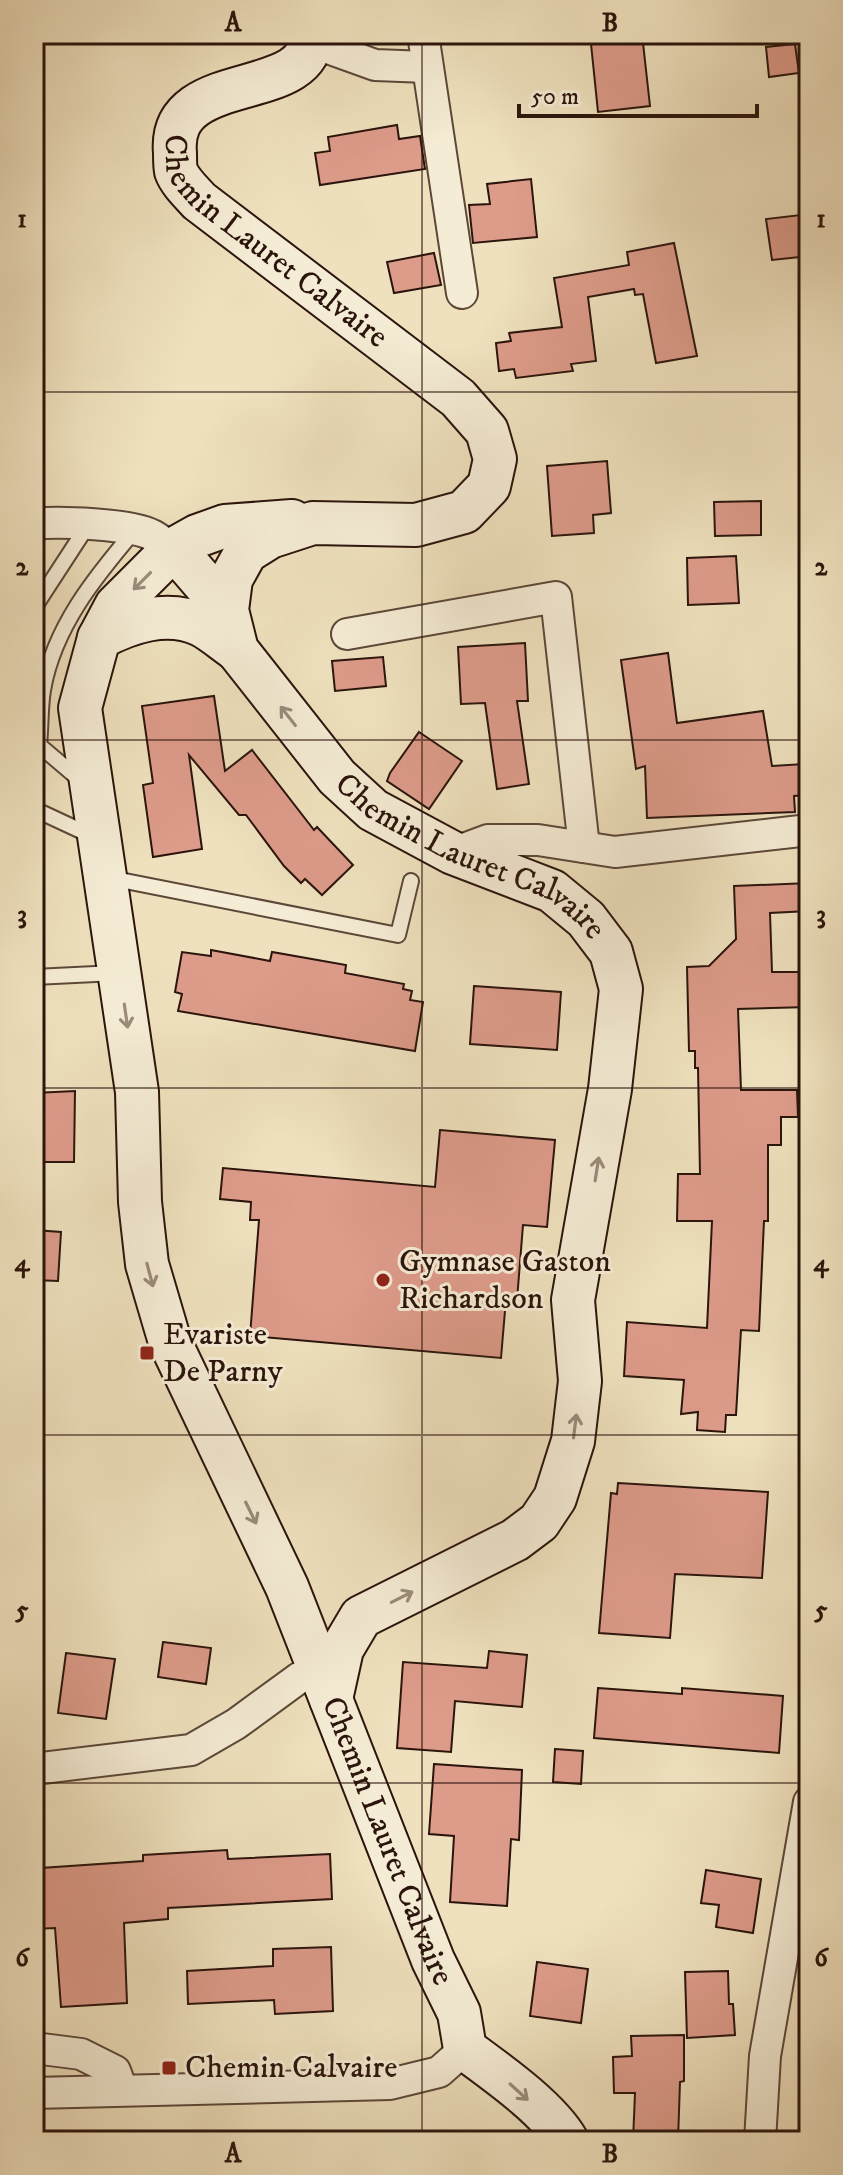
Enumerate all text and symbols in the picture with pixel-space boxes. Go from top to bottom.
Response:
text: A [224,7,243,40]
text: B [602,7,618,40]
scale bar [519,68,757,118]
text: 50 m [531,82,579,112]
street label: Chemin Lauret Calvaire [154,134,396,357]
text: 1 [17,203,27,236]
text: 1 [816,203,826,236]
text: 2 [16,551,30,584]
text: 2 [815,551,829,584]
one-way arrow [132,571,151,591]
one-way arrow [280,706,297,727]
street label: Chemin Lauret Calvaire [326,765,614,948]
text: 3 [17,899,27,932]
text: 3 [816,899,826,932]
one-way arrow [119,1002,134,1029]
one-way arrow [590,1157,605,1182]
place label: Gymnase Gaston Richardson [399,1242,611,1319]
text: 4 [15,1247,31,1280]
text: 4 [814,1247,830,1280]
one-way arrow [143,1261,158,1287]
marker: Gymnase Gaston Richardson [374,1271,392,1289]
place label: Evariste De Parny [163,1315,284,1392]
marker: Evariste De Parny [138,1344,156,1362]
one-way arrow [567,1413,582,1440]
one-way arrow [244,1501,260,1525]
one-way arrow [389,1588,413,1604]
text: 5 [15,1594,29,1627]
text: 5 [814,1594,828,1627]
street label: Chemin Lauret Calvaire [312,1691,462,1992]
text: 6 [15,1942,30,1975]
text: 6 [814,1942,829,1975]
place label: Chemin Calvaire [185,2048,397,2088]
marker: Chemin Calvaire [160,2059,178,2077]
one-way arrow [508,2083,528,2101]
text: A [224,2138,243,2171]
text: B [602,2138,618,2171]

